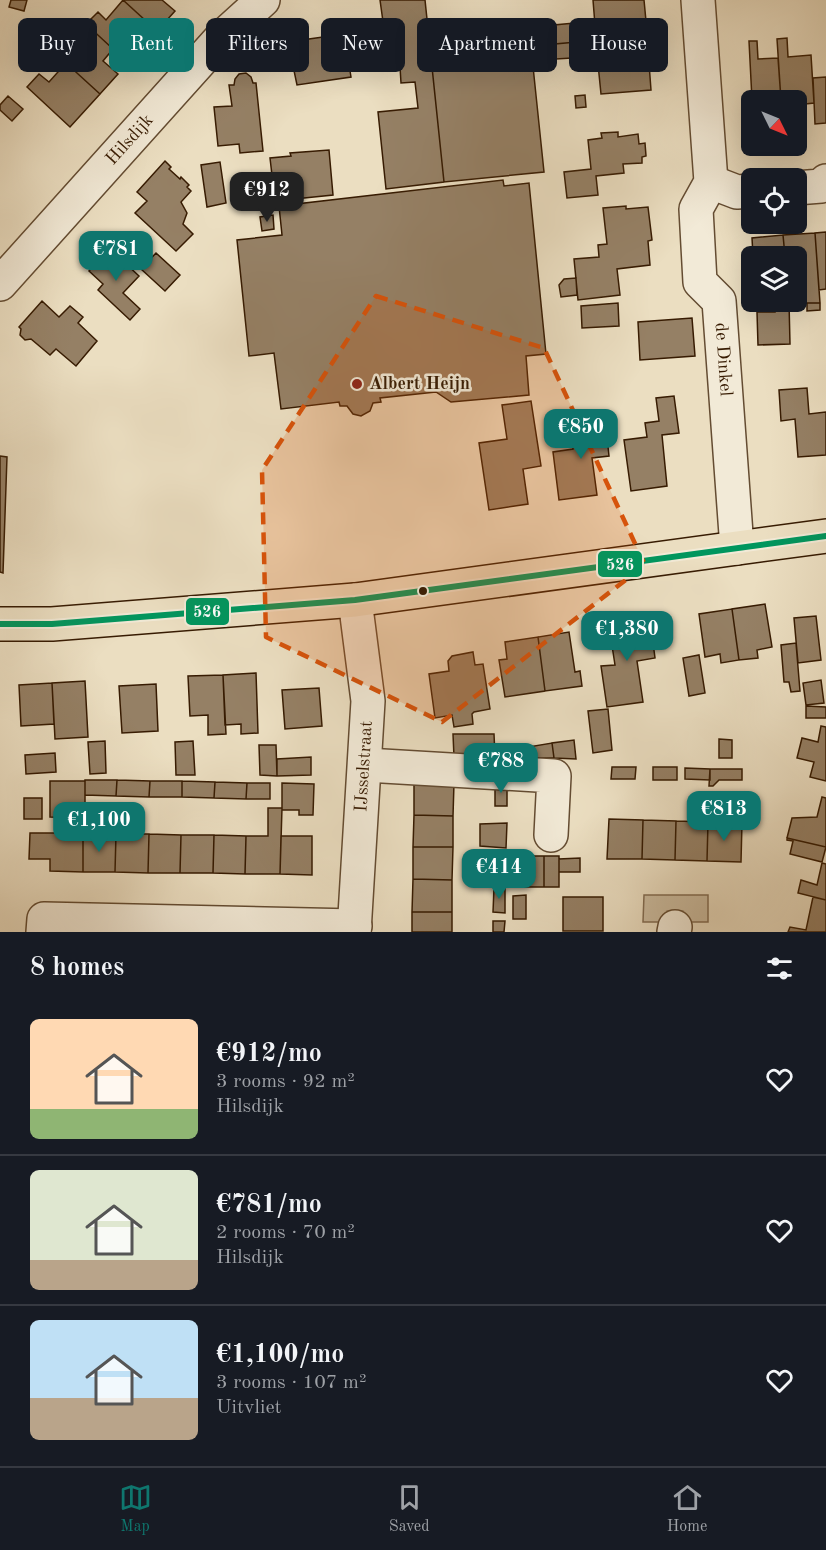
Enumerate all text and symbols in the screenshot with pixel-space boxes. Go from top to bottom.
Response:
chip: Buy [18,18,97,72]
chip: Rent [109,18,194,72]
chip: Filters [206,18,309,72]
chip: New [321,18,405,72]
chip: Apartment [417,18,557,72]
chip: House [569,18,668,72]
north arrow [741,90,807,156]
map controls [741,90,807,312]
street label: Hilsdijk [103,111,157,168]
button: locate [741,168,807,234]
pin: €912 [231,172,303,223]
text: €912 [244,181,290,201]
pin: €781 [80,231,152,282]
text: €781 [93,240,139,260]
button: layers [741,246,807,312]
street label: de Dinkel [712,322,735,397]
place label: Albert Heijn [369,375,470,393]
marker: Albert Heijn [350,377,364,391]
pin: €850 [545,409,617,460]
text: €850 [558,418,604,438]
line badge: 526 [597,550,643,578]
text: 526 [606,558,634,574]
unlabelled marker [417,585,429,597]
line badge: 526 [185,597,230,626]
text: 526 [193,605,221,621]
pin: €1,380 [578,611,676,662]
text: €1,380 [595,620,659,640]
street label: IJsselstraat [352,720,376,812]
pin: €788 [465,743,537,794]
text: €788 [478,752,524,772]
pin: €813 [688,791,760,842]
text: €813 [701,800,747,820]
pin: €1,100 [50,802,148,853]
text: €1,100 [67,811,131,831]
pin: €414 [463,849,535,900]
text: €414 [476,858,522,878]
icon: filters [763,952,796,985]
text: 8 homes [30,955,124,981]
text: €912/mo [216,1041,322,1067]
icon: home [78,1043,150,1115]
icon: heart [763,1063,796,1096]
text: 3 rooms · 92 m² [216,1072,355,1092]
text: Hilsdijk [216,1097,284,1117]
text: €781/mo [216,1192,322,1218]
icon: home [78,1194,150,1266]
icon: heart [763,1214,796,1247]
text: 2 rooms · 70 m² [216,1223,355,1243]
text: Hilsdijk [216,1248,284,1268]
text: €1,100/mo [216,1342,344,1368]
icon: home [78,1344,150,1416]
icon: heart [763,1364,796,1397]
text: 3 rooms · 107 m² [216,1373,366,1393]
text: Uitvliet [216,1398,282,1418]
tab: Map [119,1481,152,1537]
tab: Saved [389,1481,430,1537]
tab: Home [667,1481,707,1537]

